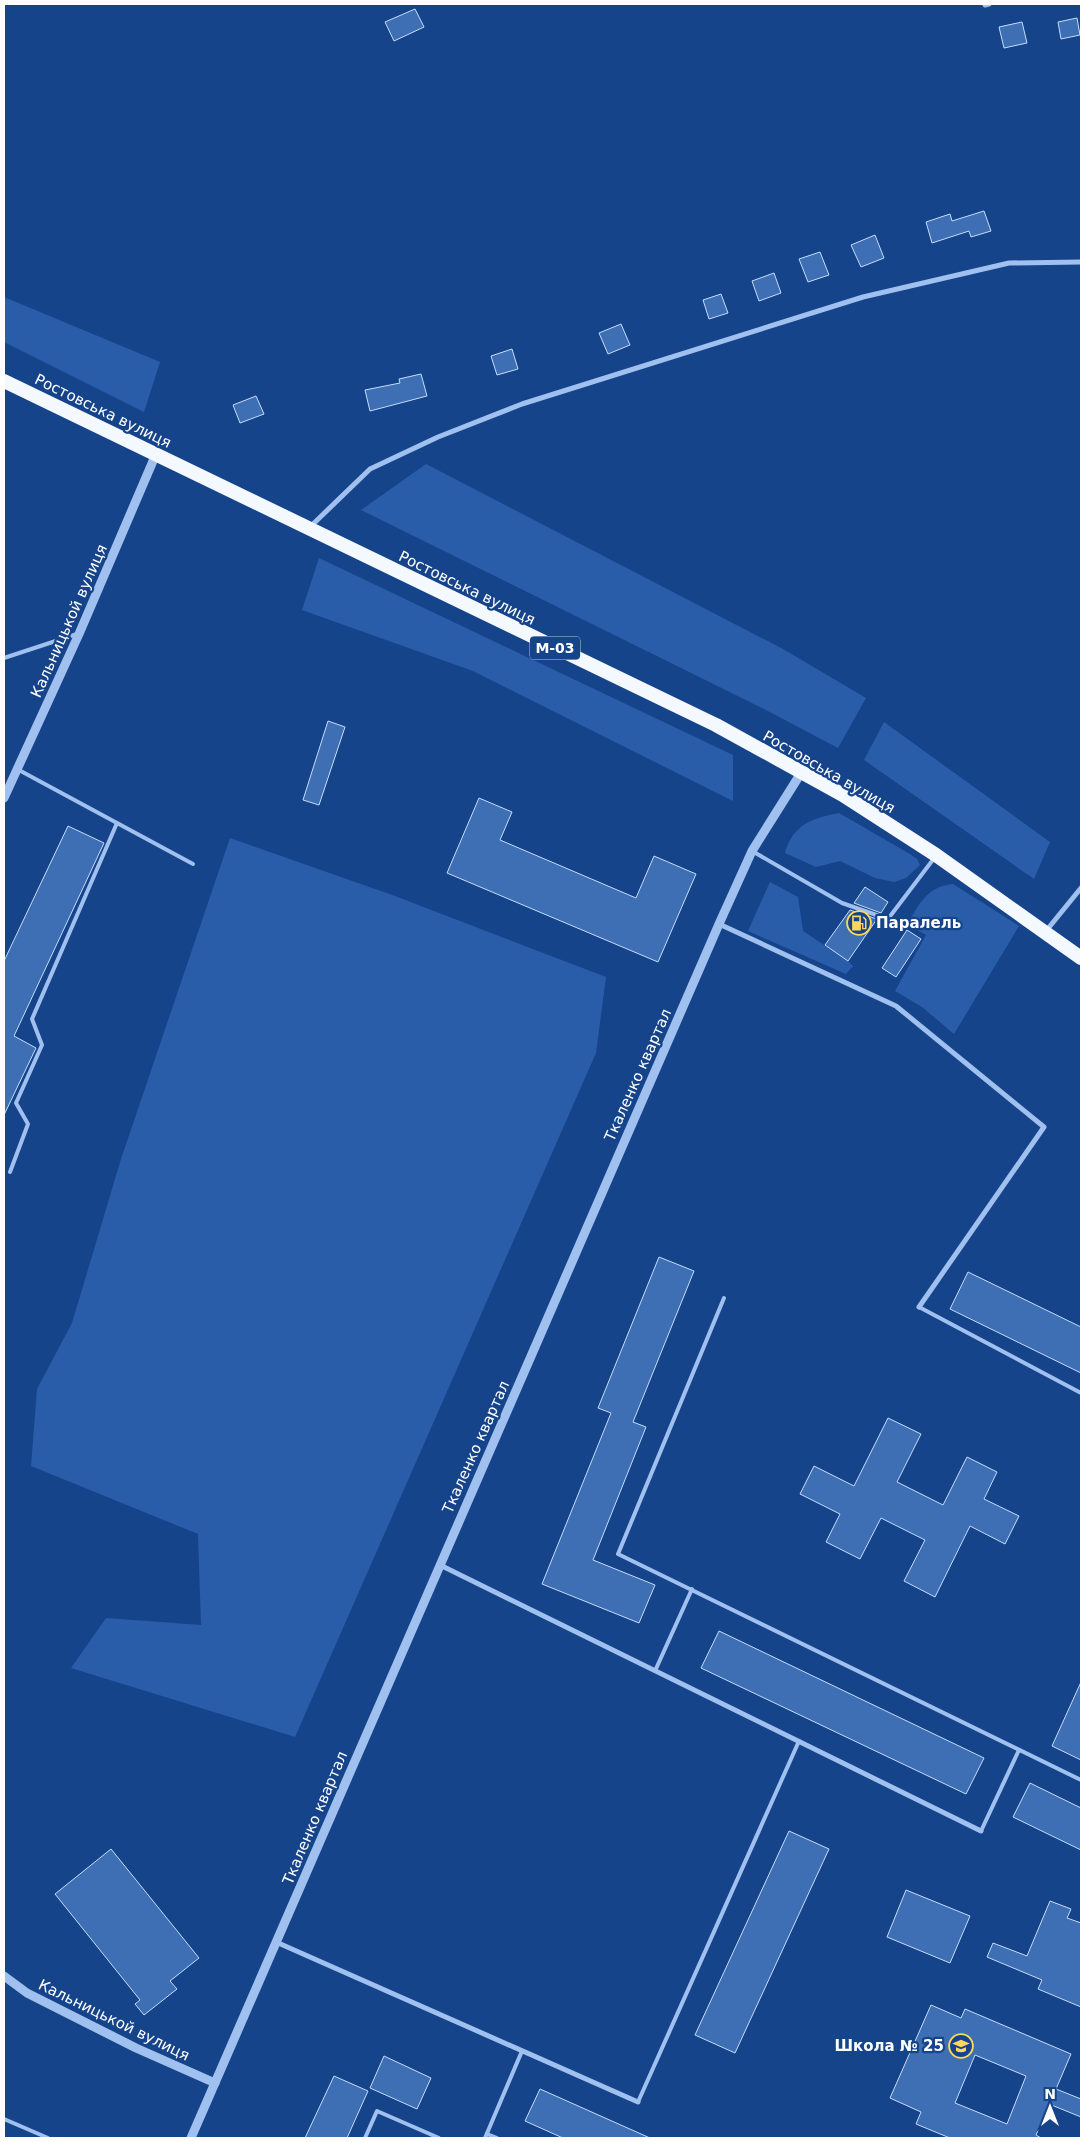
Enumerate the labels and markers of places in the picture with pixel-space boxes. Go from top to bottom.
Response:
fuel station icon: Паралель [846,910,872,936]
place label: Паралель [876,914,961,932]
school or university icon: Школа № 25 [948,2033,974,2059]
place label: Школа № 25 [835,2037,944,2055]

